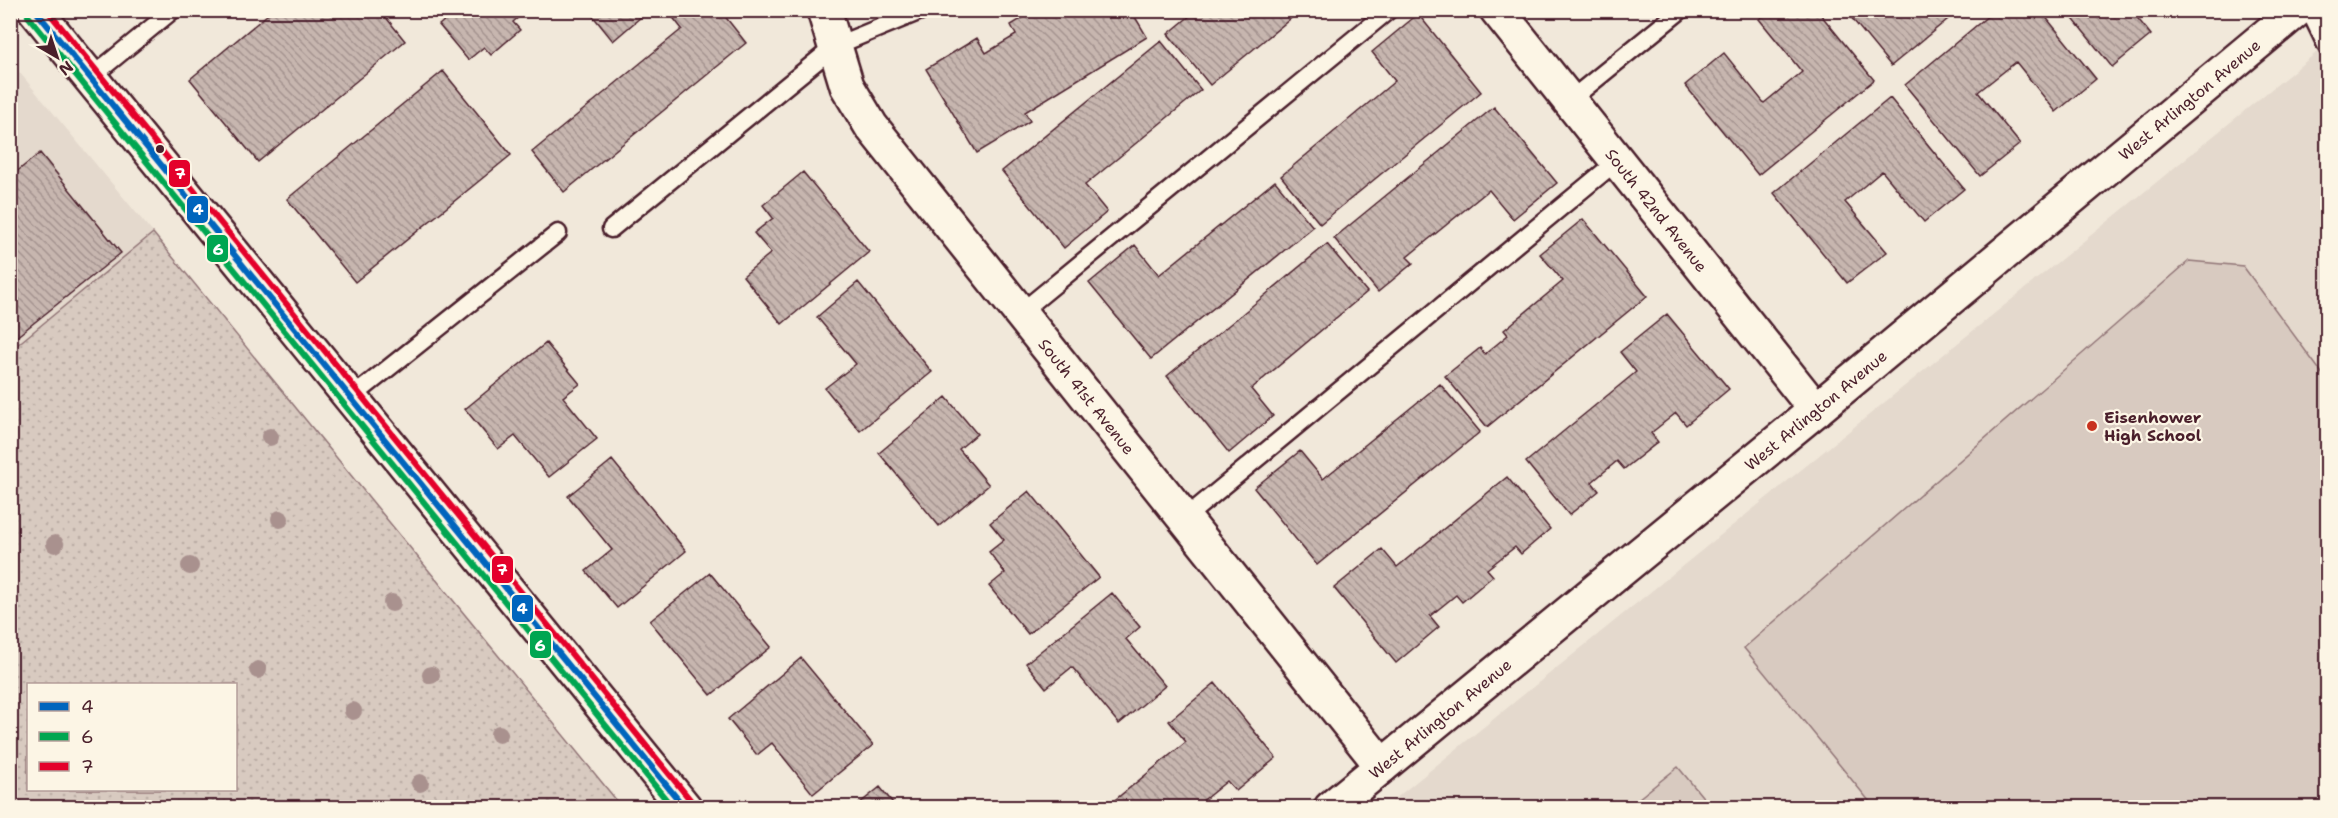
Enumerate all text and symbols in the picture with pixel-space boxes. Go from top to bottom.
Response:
north arrow [27,27,87,87]
street label: West Arlington Avenue [2114,35,2265,165]
text: N [55,56,78,80]
unlabelled marker [154,143,166,155]
street label: South 42nd Avenue [1601,144,1712,277]
line badge: 7 [168,159,191,188]
text: 7 [174,163,186,184]
line badge: 4 [186,195,209,224]
text: 4 [192,199,204,220]
line badge: 6 [206,234,229,263]
text: 6 [212,239,224,260]
street label: South 41st Avenue [1034,334,1139,459]
street label: West Arlington Avenue [1740,345,1891,475]
place label: Eisenhower High School [2104,407,2202,446]
marker: Eisenhower High School [2085,419,2099,433]
line badge: 7 [491,555,514,584]
text: 7 [496,559,508,580]
line badge: 4 [511,594,534,623]
text: 4 [516,598,528,619]
line badge: 6 [529,630,552,659]
text: 6 [534,635,546,656]
street label: West Arlington Avenue [1365,654,1516,784]
legend [27,683,237,791]
text: 4 [81,695,94,719]
text: 6 [81,725,94,749]
text: 7 [81,755,94,779]

